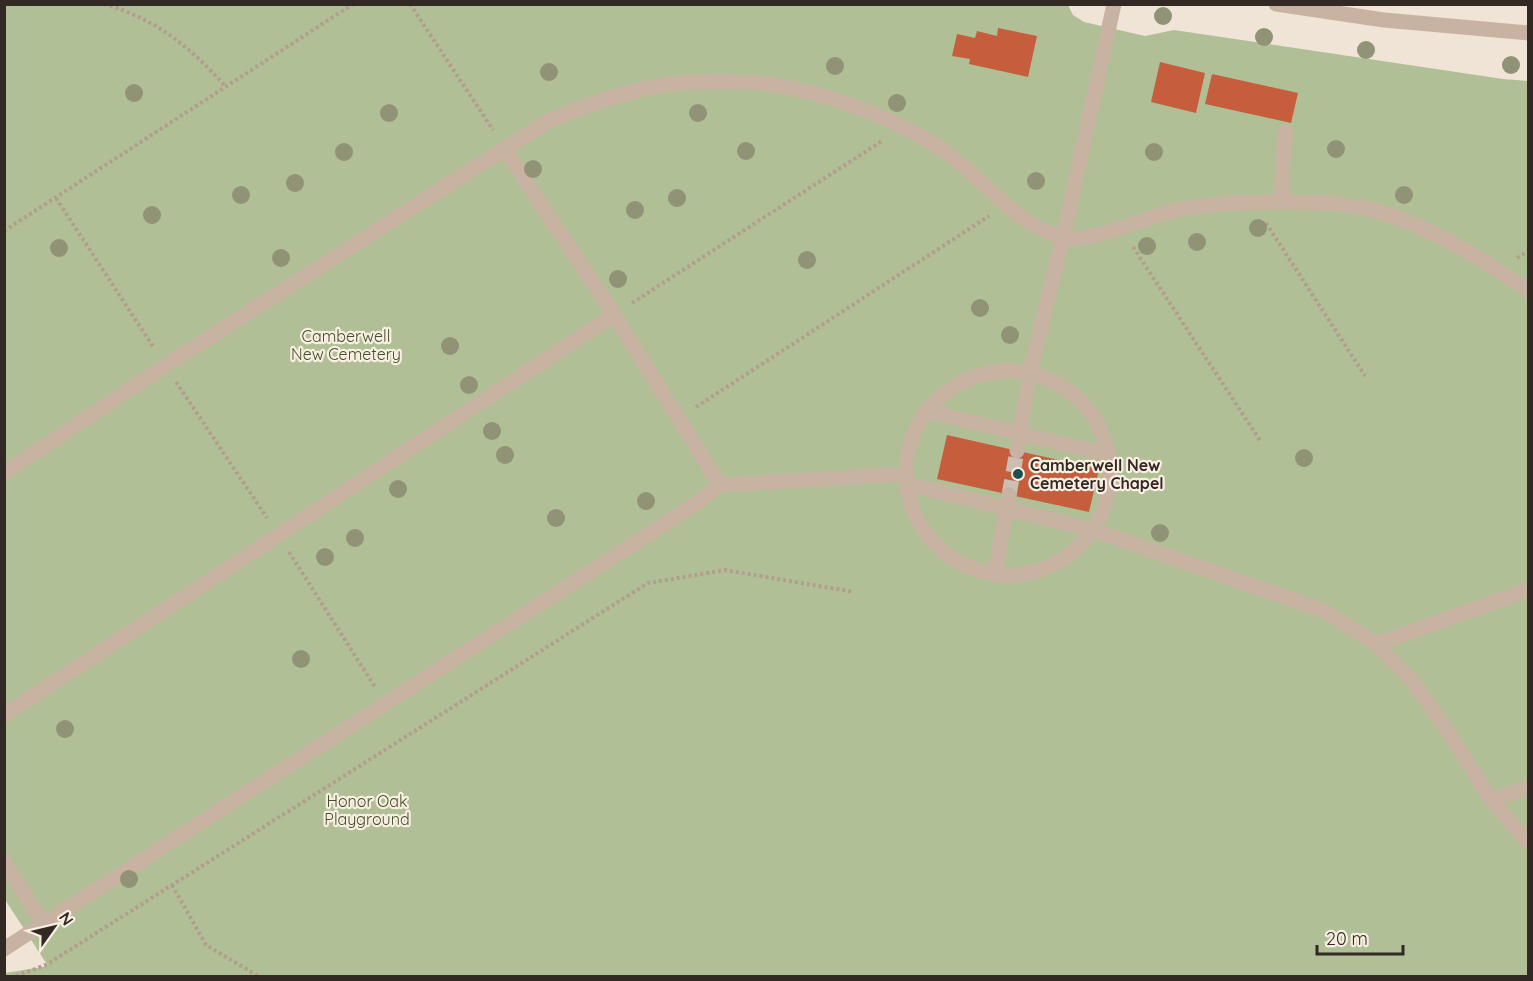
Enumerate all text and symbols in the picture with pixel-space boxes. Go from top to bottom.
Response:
park label: Camberwell New Cemetery [291,326,401,364]
place label: Camberwell New Cemetery Chapel [1030,455,1164,493]
marker: Camberwell New Cemetery Chapel [1011,467,1025,481]
park label: Honor Oak Playground [324,791,410,829]
north arrow [24,897,84,957]
text: N [55,908,78,929]
scale bar [1317,918,1402,956]
text: 20 m [1326,927,1368,950]

